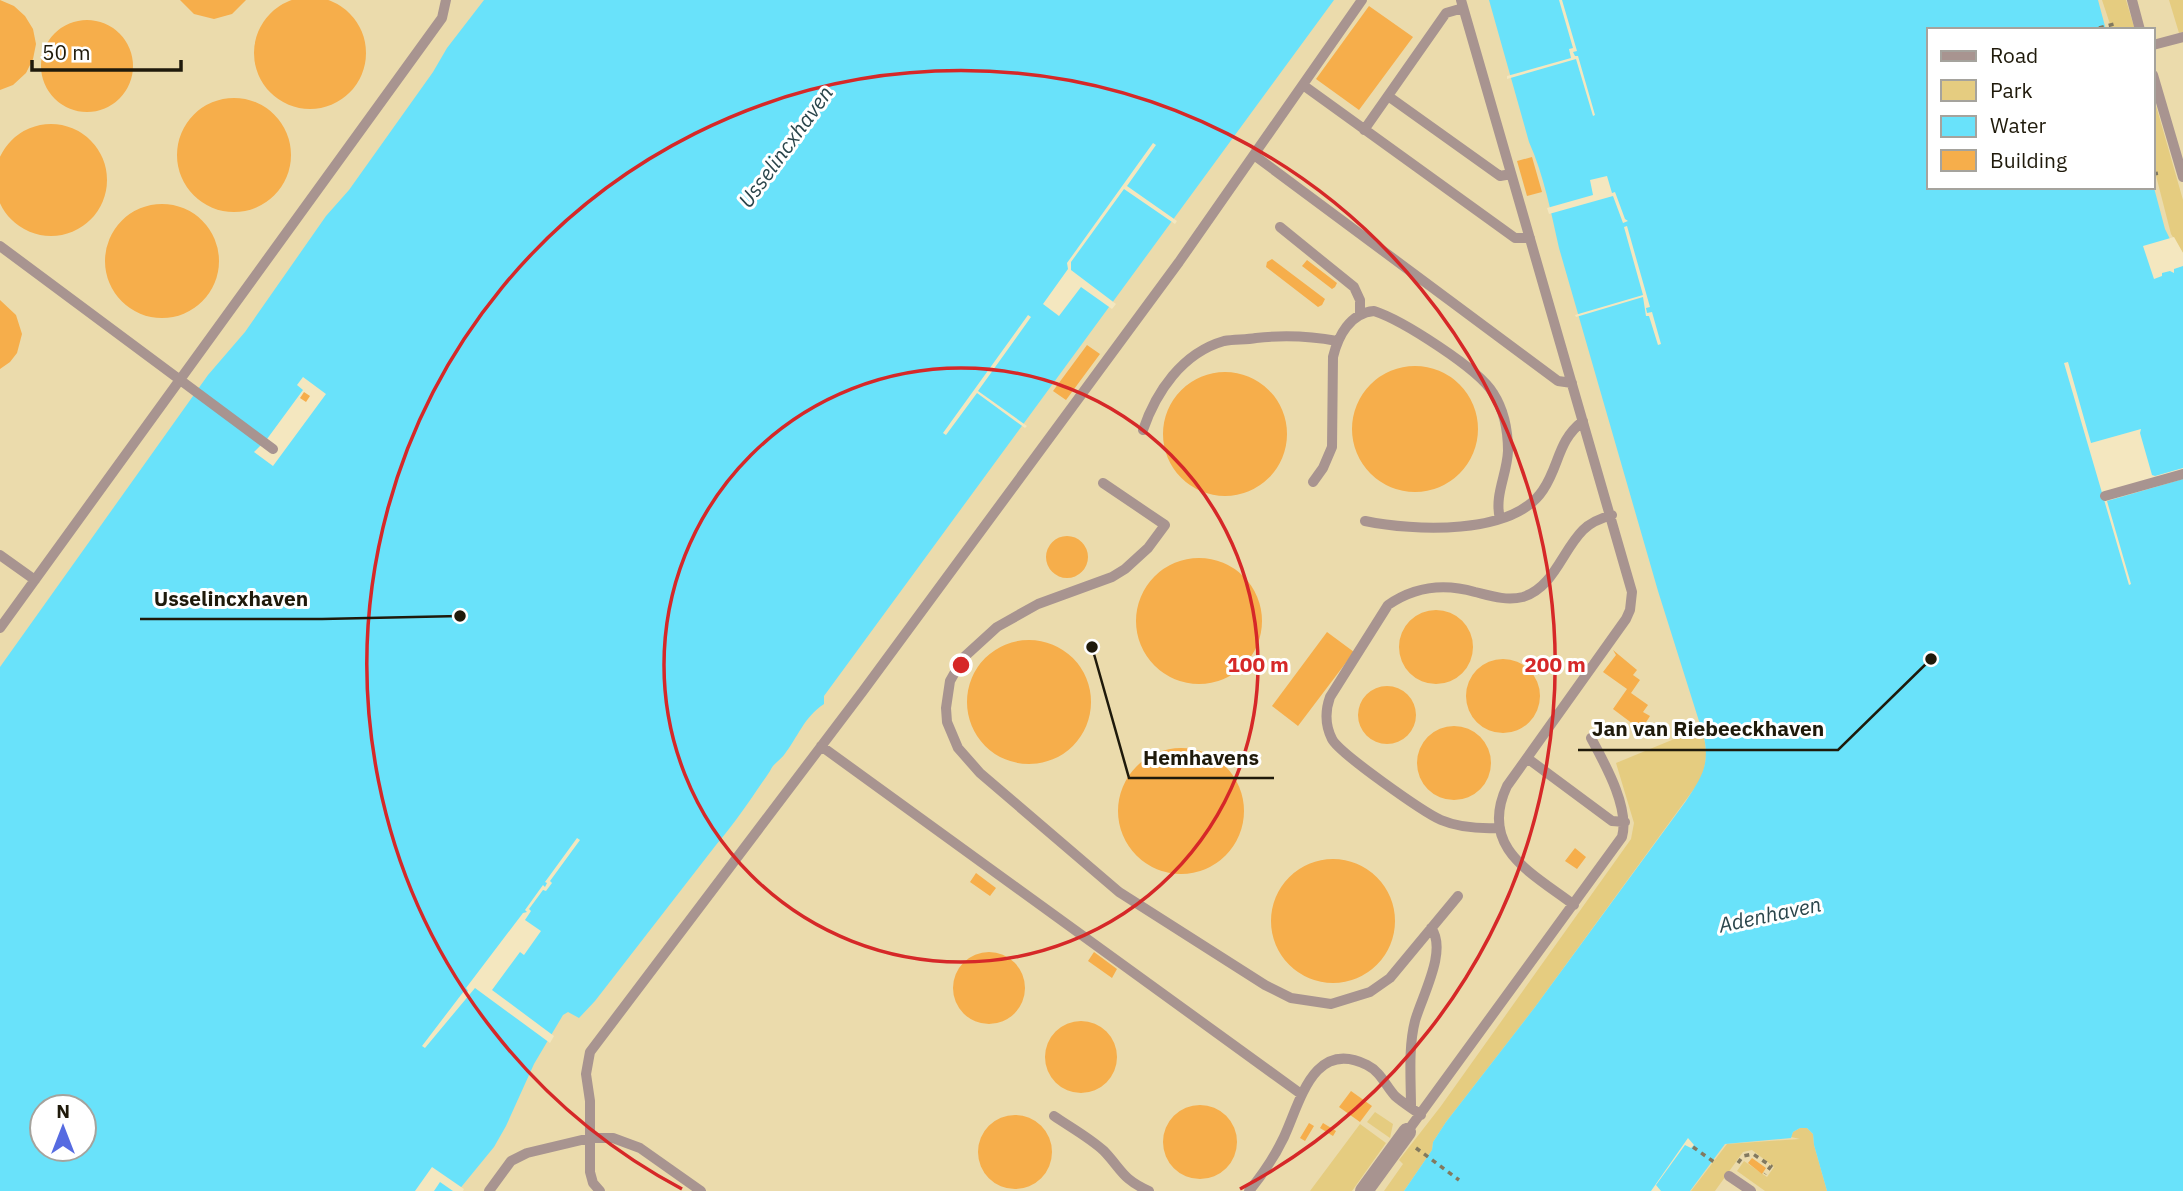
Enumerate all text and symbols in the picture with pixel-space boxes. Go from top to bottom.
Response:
scale bar [32,28,180,72]
legend [1927,28,2155,189]
text: 50 m [42,38,91,66]
text: Road [1990,41,2038,69]
text: Park [1990,76,2033,104]
water label: Usselincxhaven [731,80,839,213]
text: Water [1990,111,2047,139]
text: Building [1990,146,2067,174]
callout: Usselincxhaven [140,577,322,619]
text: Usselincxhaven [154,584,308,612]
text: 100 m [1227,650,1289,678]
text: 200 m [1524,650,1586,678]
centre of rings [949,653,973,677]
callout: Jan van Riebeeckhaven [1578,708,1838,750]
text: Jan van Riebeeckhaven [1592,714,1824,742]
callout: Hemhavens [1129,736,1274,778]
text: Hemhavens [1143,743,1259,771]
water label: Adenhaven [1715,890,1824,939]
north arrow [28,1093,98,1163]
text: N [56,1099,70,1123]

